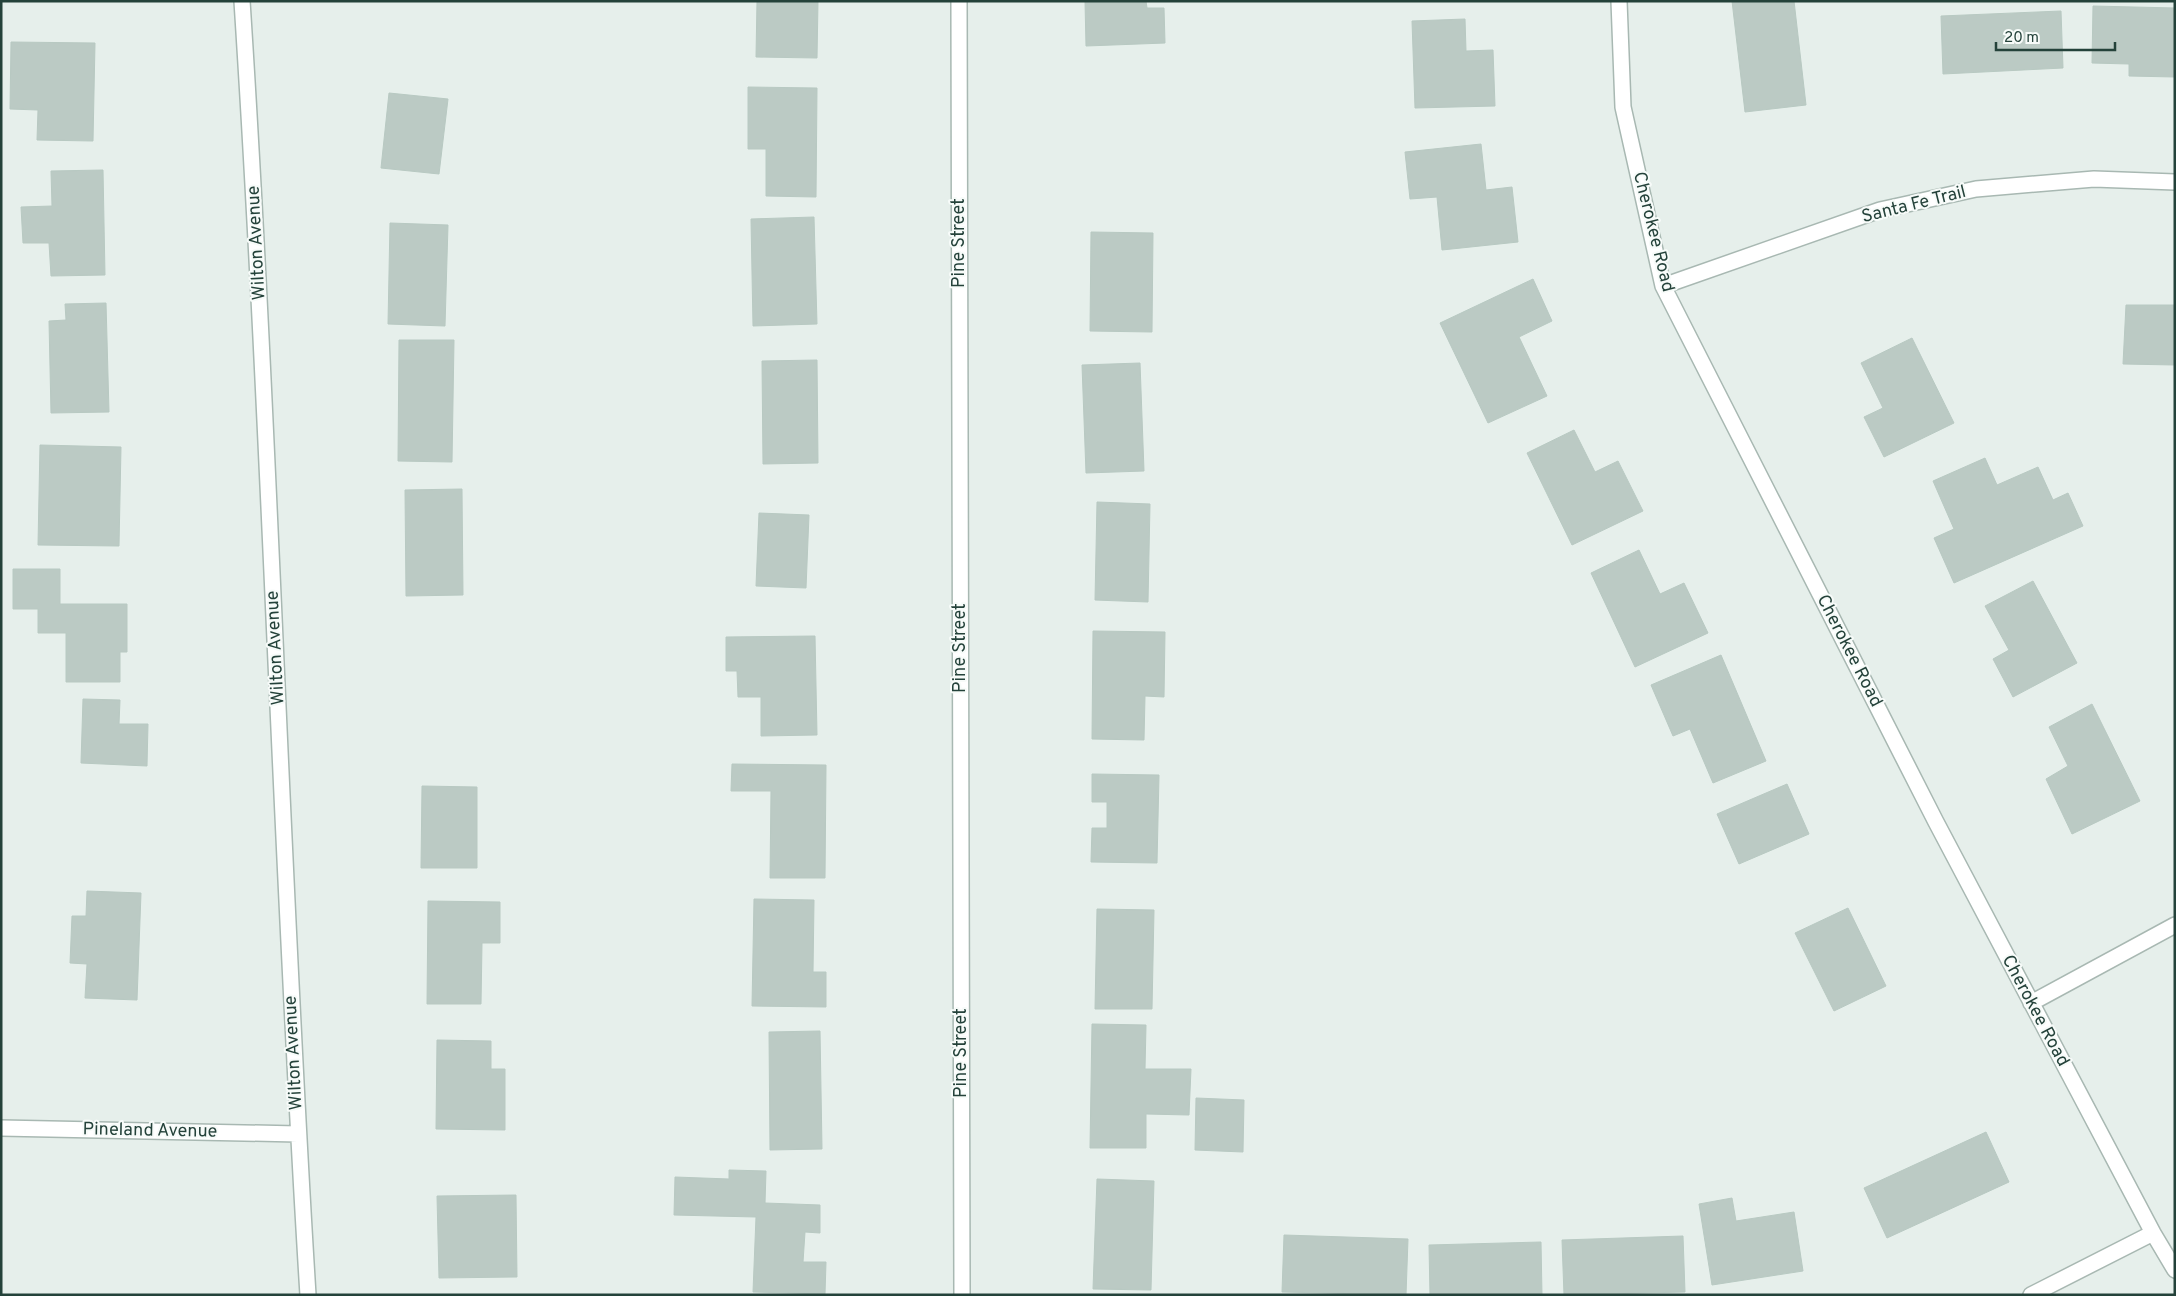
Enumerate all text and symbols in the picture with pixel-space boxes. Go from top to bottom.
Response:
scale bar [1996,20,2115,52]
text: 20 m [2004,29,2039,48]
street label: Cherokee Road [1627,169,1679,295]
street label: Santa Fe Trail [1859,181,1969,229]
street label: Wilton Avenue [243,185,271,301]
street label: Pine Street [948,198,971,288]
street label: Wilton Avenue [262,590,290,706]
street label: Cherokee Road [1811,591,1887,711]
street label: Pine Street [949,603,972,693]
street label: Cherokee Road [1996,951,2074,1071]
street label: Wilton Avenue [280,995,308,1111]
street label: Pine Street [950,1008,973,1098]
street label: Pineland Avenue [82,1118,218,1144]

